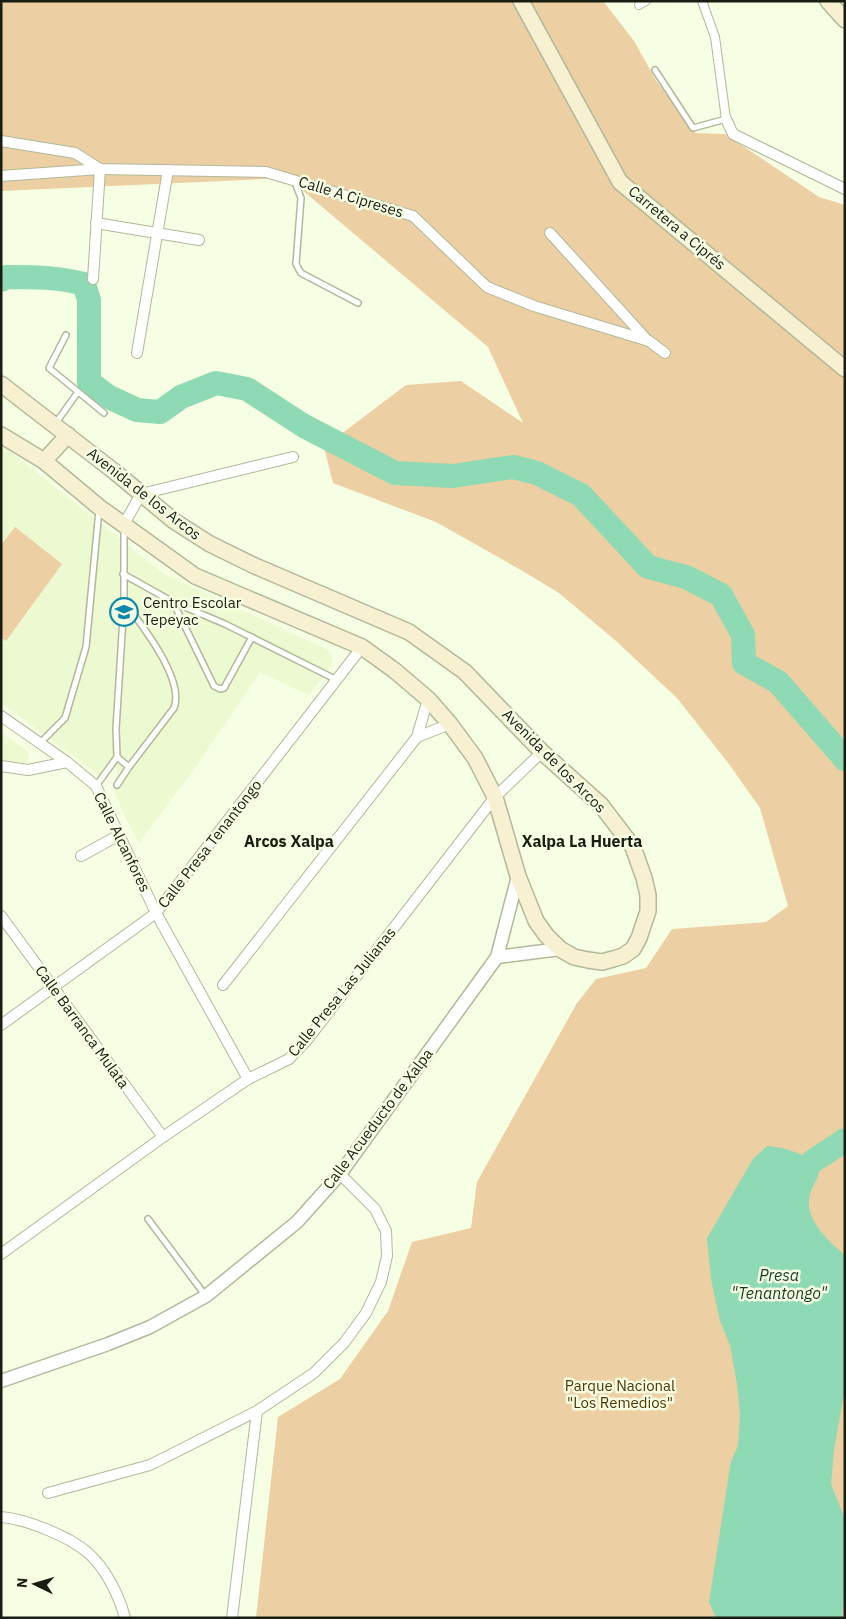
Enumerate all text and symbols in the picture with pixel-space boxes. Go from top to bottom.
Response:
street label: Calle A Cipreses [296,172,406,221]
street label: Carretera a Ciprés [625,181,730,274]
street label: Avenida de los Arcos [84,443,205,544]
place label: Centro Escolar Tepeyac [143,593,242,629]
school or university icon: Centro Escolar Tepeyac [109,597,139,627]
street label: Avenida de los Arcos [498,705,610,817]
street label: Calle Presa Tenantongo [154,776,266,912]
street label: Calle Alcanfores [90,789,155,895]
district label: Arcos Xalpa [244,831,334,851]
district label: Xalpa La Huerta [522,831,642,851]
street label: Calle Presa Las Julianas [284,923,400,1060]
street label: Calle Barranca Mulata [31,961,133,1092]
street label: Calle Acueducto de Xalpa [318,1045,437,1193]
water label: Presa "Tenantongo" [731,1265,828,1303]
park label: Parque Nacional "Los Remedios" [565,1376,675,1412]
north arrow [10,1559,60,1609]
text: N [13,1577,31,1589]

